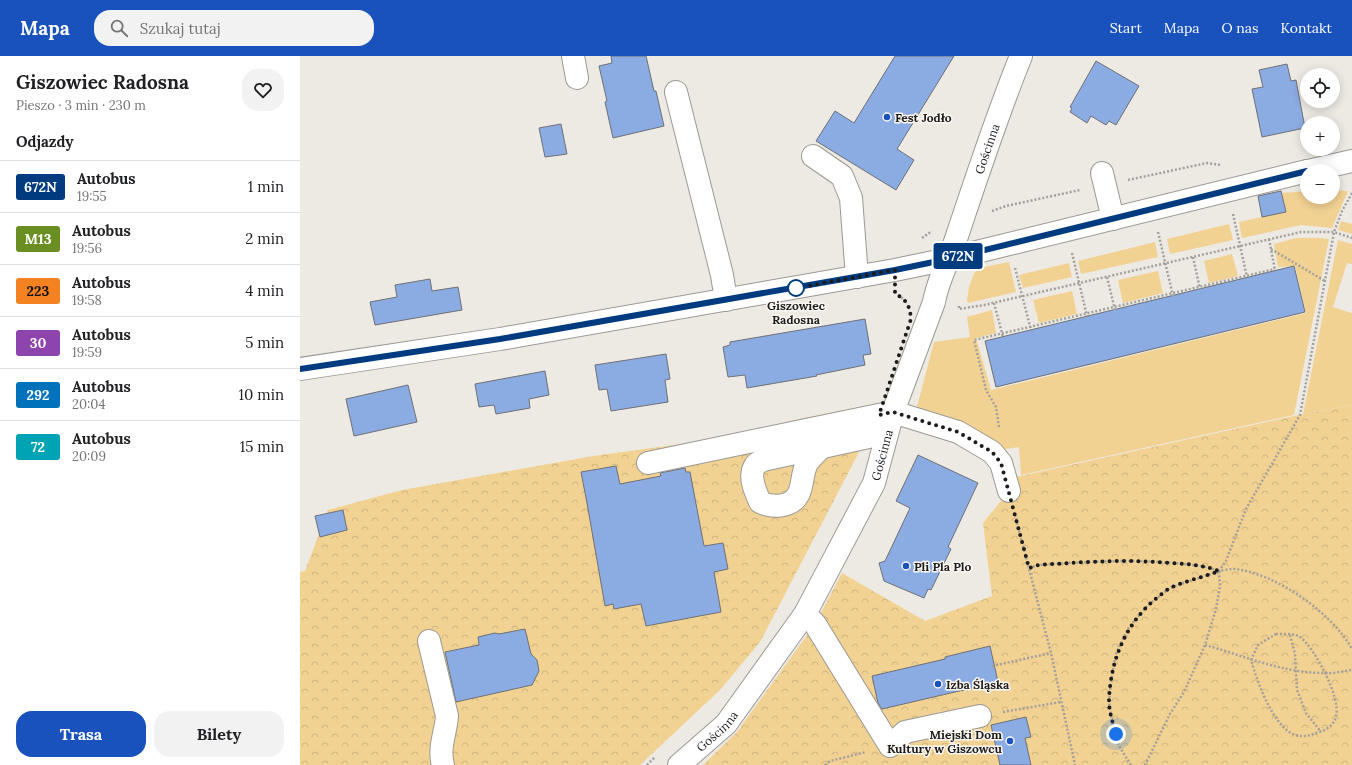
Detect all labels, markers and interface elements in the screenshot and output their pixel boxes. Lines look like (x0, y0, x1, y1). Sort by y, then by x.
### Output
search box (94, 10, 374, 46)
text: Mapa (20, 16, 70, 40)
icon: search (108, 17, 130, 39)
text: Szukaj tutaj (140, 19, 221, 38)
text: Start (1110, 19, 1142, 37)
text: Mapa (1164, 19, 1199, 37)
text: O nas (1221, 19, 1259, 37)
text: Kontakt (1281, 19, 1332, 37)
map controls (1300, 68, 1340, 204)
button: locate (1300, 68, 1340, 108)
button: heart (242, 69, 284, 111)
text: Giszowiec Radosna (16, 70, 189, 94)
text: Pieszo · 3 min · 230 m (16, 97, 146, 114)
place label: Fest Jodło (895, 110, 952, 125)
marker: Fest Jodło (882, 112, 892, 122)
button: + (1300, 116, 1340, 156)
street label: Gościnna (971, 121, 1002, 176)
text: Odjazdy (16, 132, 74, 151)
button: − (1300, 164, 1340, 204)
text: Autobus (77, 169, 136, 188)
text: 1 min (248, 177, 284, 196)
text: 672N (24, 178, 57, 196)
text: 19:55 (77, 188, 107, 205)
text: Autobus (72, 221, 131, 240)
text: 2 min (245, 229, 284, 248)
text: M13 (24, 230, 52, 248)
text: 19:56 (72, 240, 102, 257)
line badge: 672N (930, 243, 986, 269)
text: 672N (942, 247, 974, 265)
text: Autobus (72, 273, 131, 292)
marker: Giszowiec Radosna (787, 279, 805, 297)
text: 4 min (245, 281, 284, 300)
text: 223 (27, 282, 49, 300)
text: 19:58 (72, 292, 102, 309)
place label: Giszowiec Radosna (767, 298, 826, 327)
text: Autobus (72, 325, 131, 344)
text: 5 min (245, 333, 284, 352)
text: 30 (30, 334, 46, 352)
text: 19:59 (72, 344, 102, 361)
text: Autobus (72, 377, 131, 396)
text: 10 min (239, 385, 284, 404)
text: 292 (27, 386, 50, 404)
text: 20:04 (72, 396, 105, 413)
street label: Gościnna (868, 428, 896, 482)
text: Autobus (72, 429, 131, 448)
text: 15 min (240, 437, 284, 456)
text: 72 (31, 438, 45, 456)
text: 20:09 (72, 448, 106, 465)
place label: Pli Pla Plo (914, 559, 972, 574)
marker: Pli Pla Plo (901, 561, 911, 571)
place label: Izba Śląska (946, 677, 1010, 692)
marker: Izba Śląska (933, 679, 943, 689)
street label: Gościnna (693, 708, 741, 754)
button: Trasa (16, 711, 146, 757)
button: Bilety (154, 711, 284, 757)
your location (1106, 724, 1126, 744)
place label: Miejski Dom Kultury w Giszowcu (887, 727, 1003, 756)
marker: Miejski Dom Kultury w Giszowcu (1005, 736, 1015, 746)

